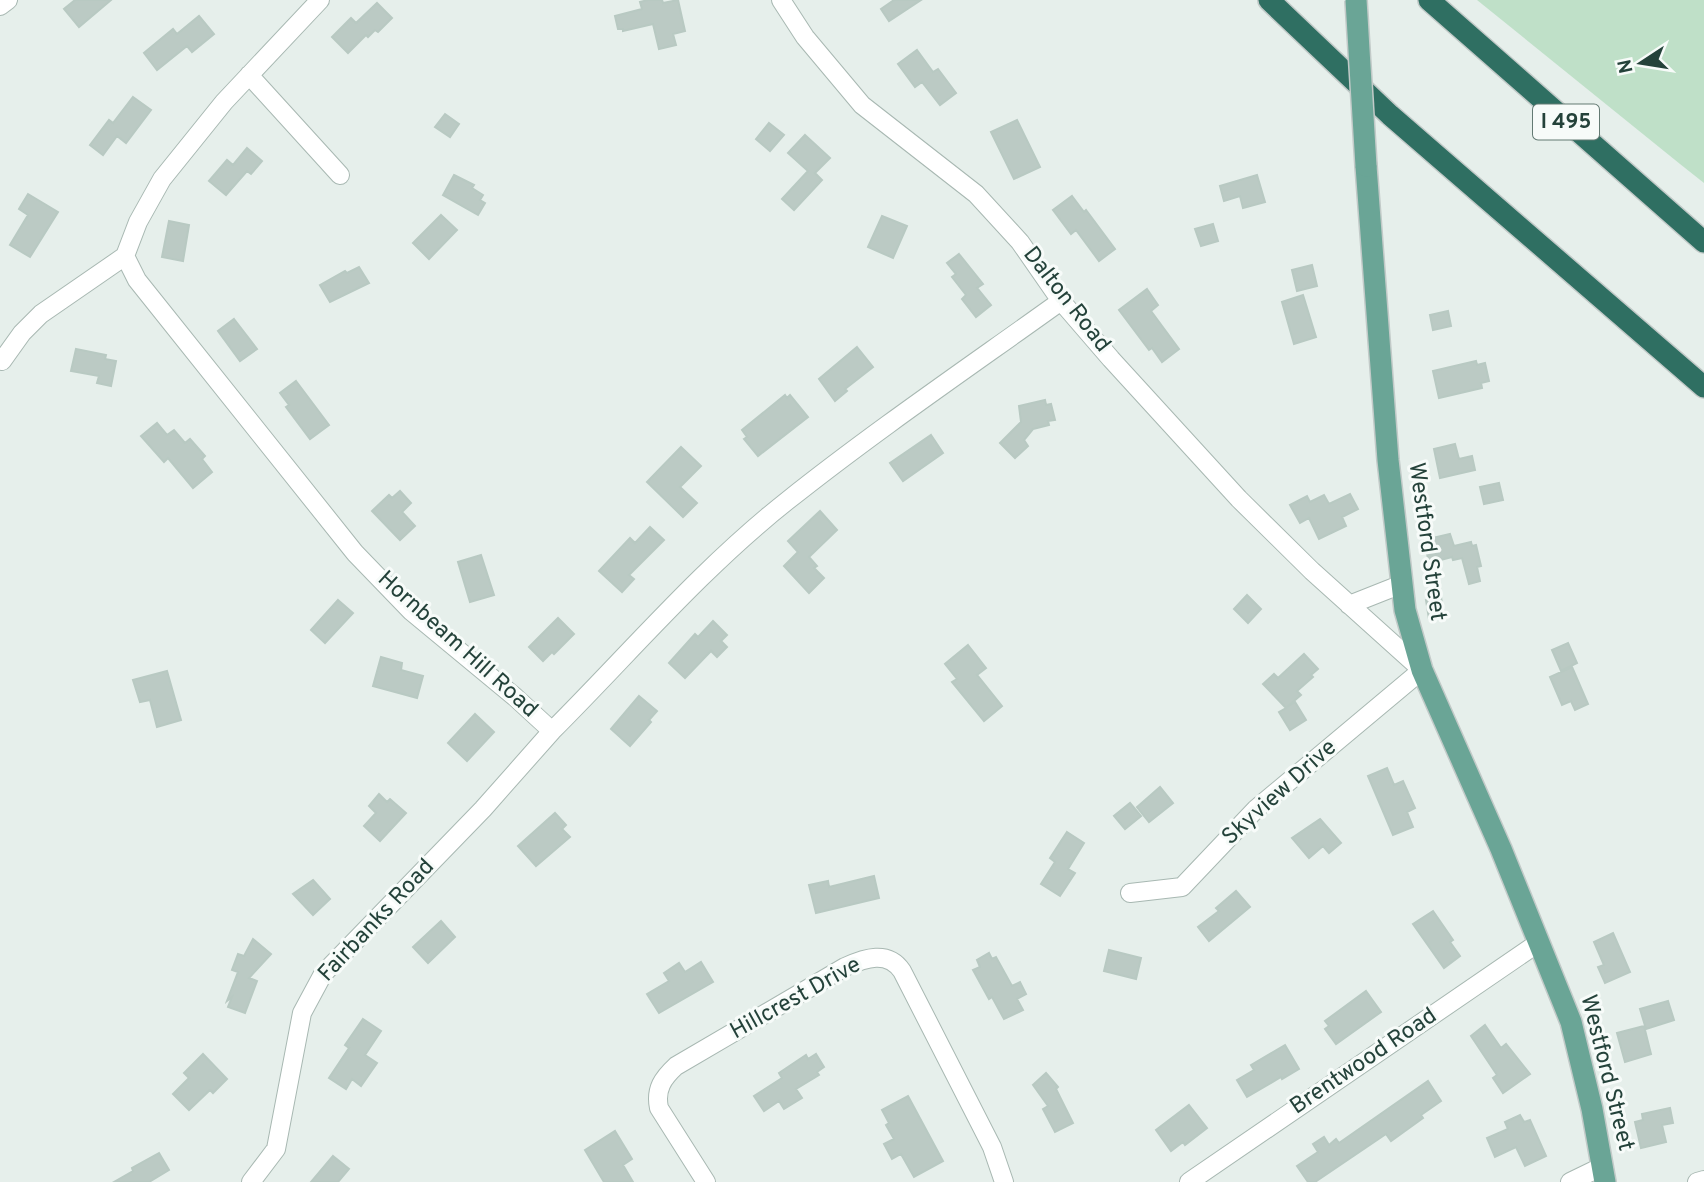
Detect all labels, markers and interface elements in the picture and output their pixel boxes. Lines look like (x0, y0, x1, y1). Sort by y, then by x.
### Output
north arrow (1606, 28, 1676, 98)
text: N (1613, 57, 1639, 75)
road number: I 495 (1533, 104, 1599, 140)
street label: Dalton Road (1016, 241, 1116, 359)
street label: Westford Street (1401, 461, 1451, 623)
street label: Hornbeam Hill Road (371, 565, 543, 725)
street label: Skyview Drive (1217, 734, 1343, 852)
street label: Fairbanks Road (313, 853, 441, 989)
street label: Hillcrest Drive (725, 951, 867, 1047)
street label: Westford Street (1573, 992, 1639, 1154)
street label: Brentwood Road (1285, 1002, 1443, 1122)

